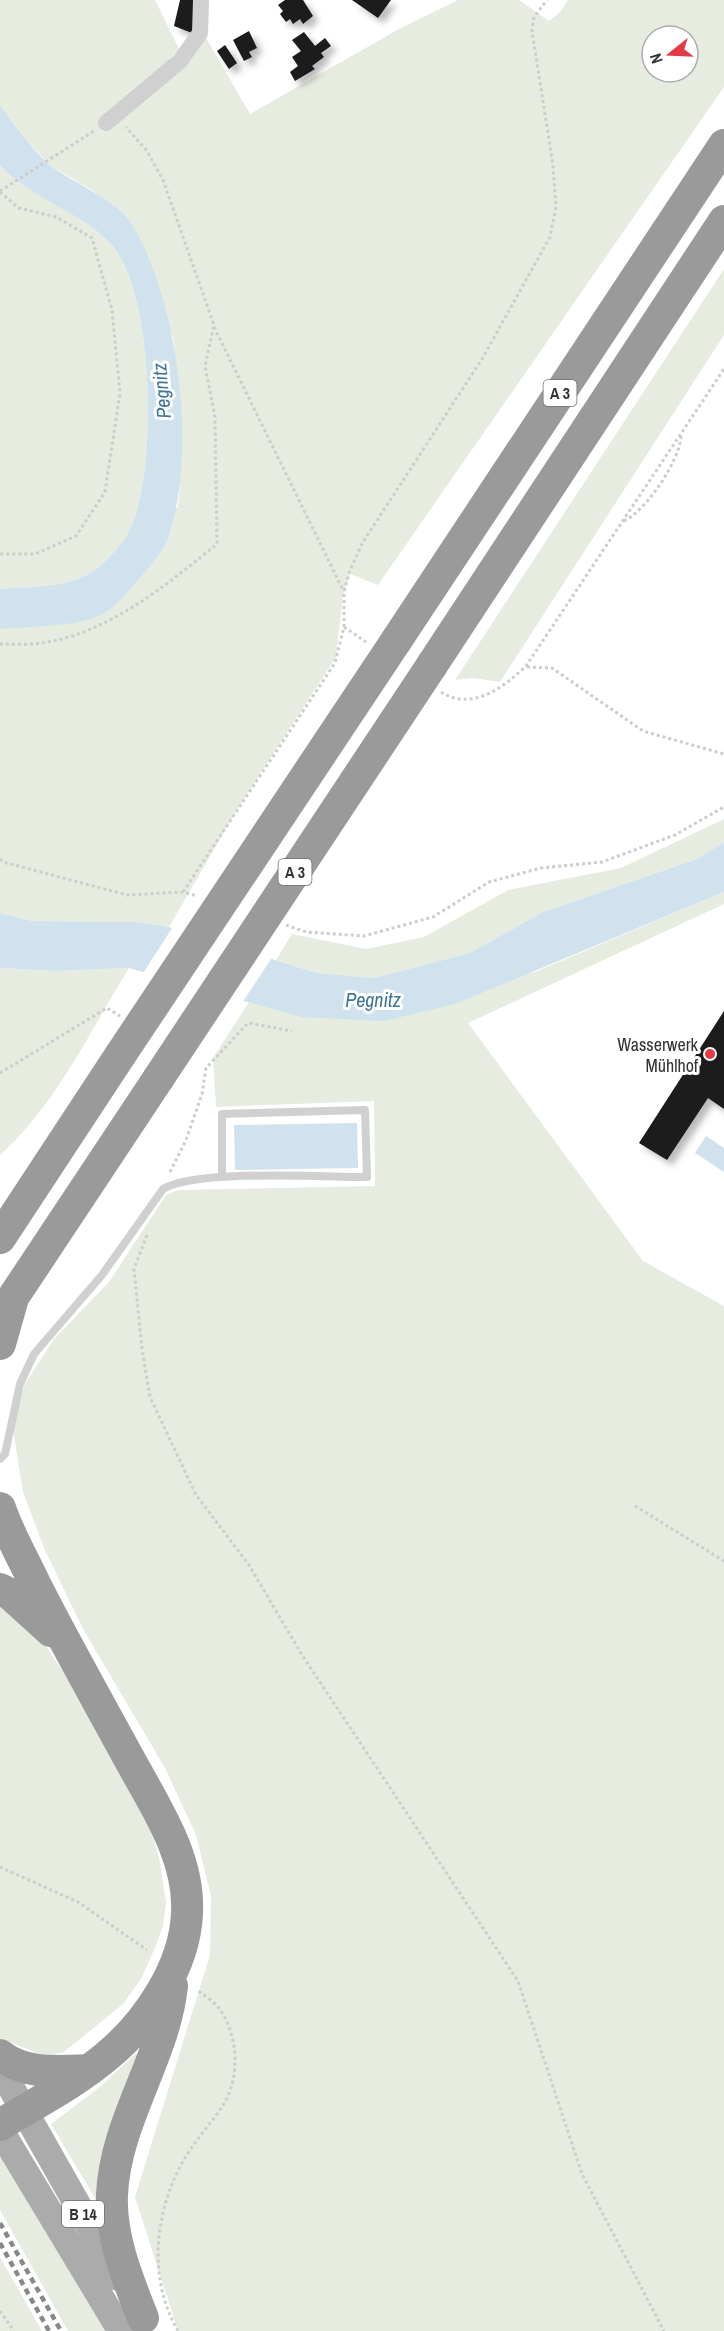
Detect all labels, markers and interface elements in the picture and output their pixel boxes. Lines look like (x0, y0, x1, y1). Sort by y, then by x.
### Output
north arrow (640, 24, 700, 84)
text: N (644, 51, 668, 67)
water label: Pegnitz (145, 361, 177, 420)
road number: A 3 (544, 380, 576, 406)
road number: A 3 (278, 859, 312, 885)
water label: Pegnitz (345, 986, 402, 1013)
place label: Wasserwerk Mühlhof (617, 1032, 699, 1078)
marker: Wasserwerk Mühlhof (703, 1047, 717, 1061)
road number: B 14 (62, 2201, 104, 2227)

